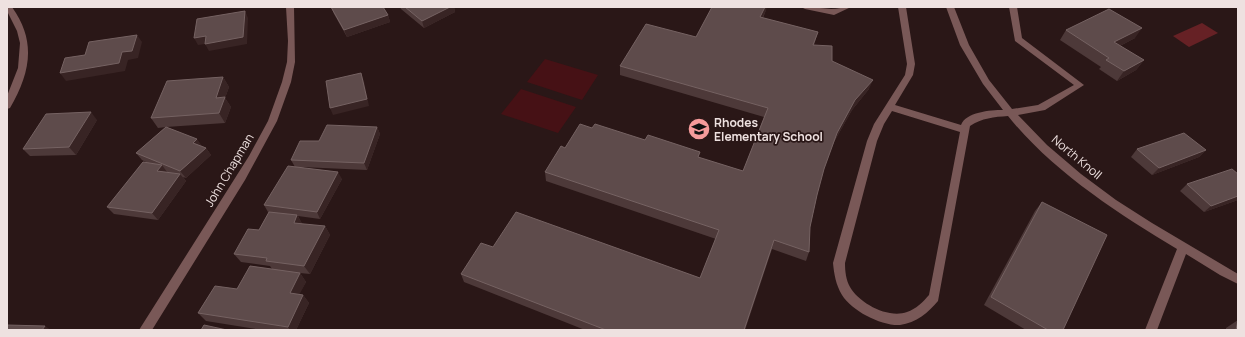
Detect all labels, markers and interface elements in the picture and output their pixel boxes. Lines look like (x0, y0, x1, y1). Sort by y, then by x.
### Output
place label: Rhodes Elementary School (714, 114, 823, 145)
school or university icon: Rhodes Elementary School (686, 116, 712, 142)
street label: John Chapman (200, 130, 258, 210)
street label: North Knoll (1048, 131, 1106, 183)

